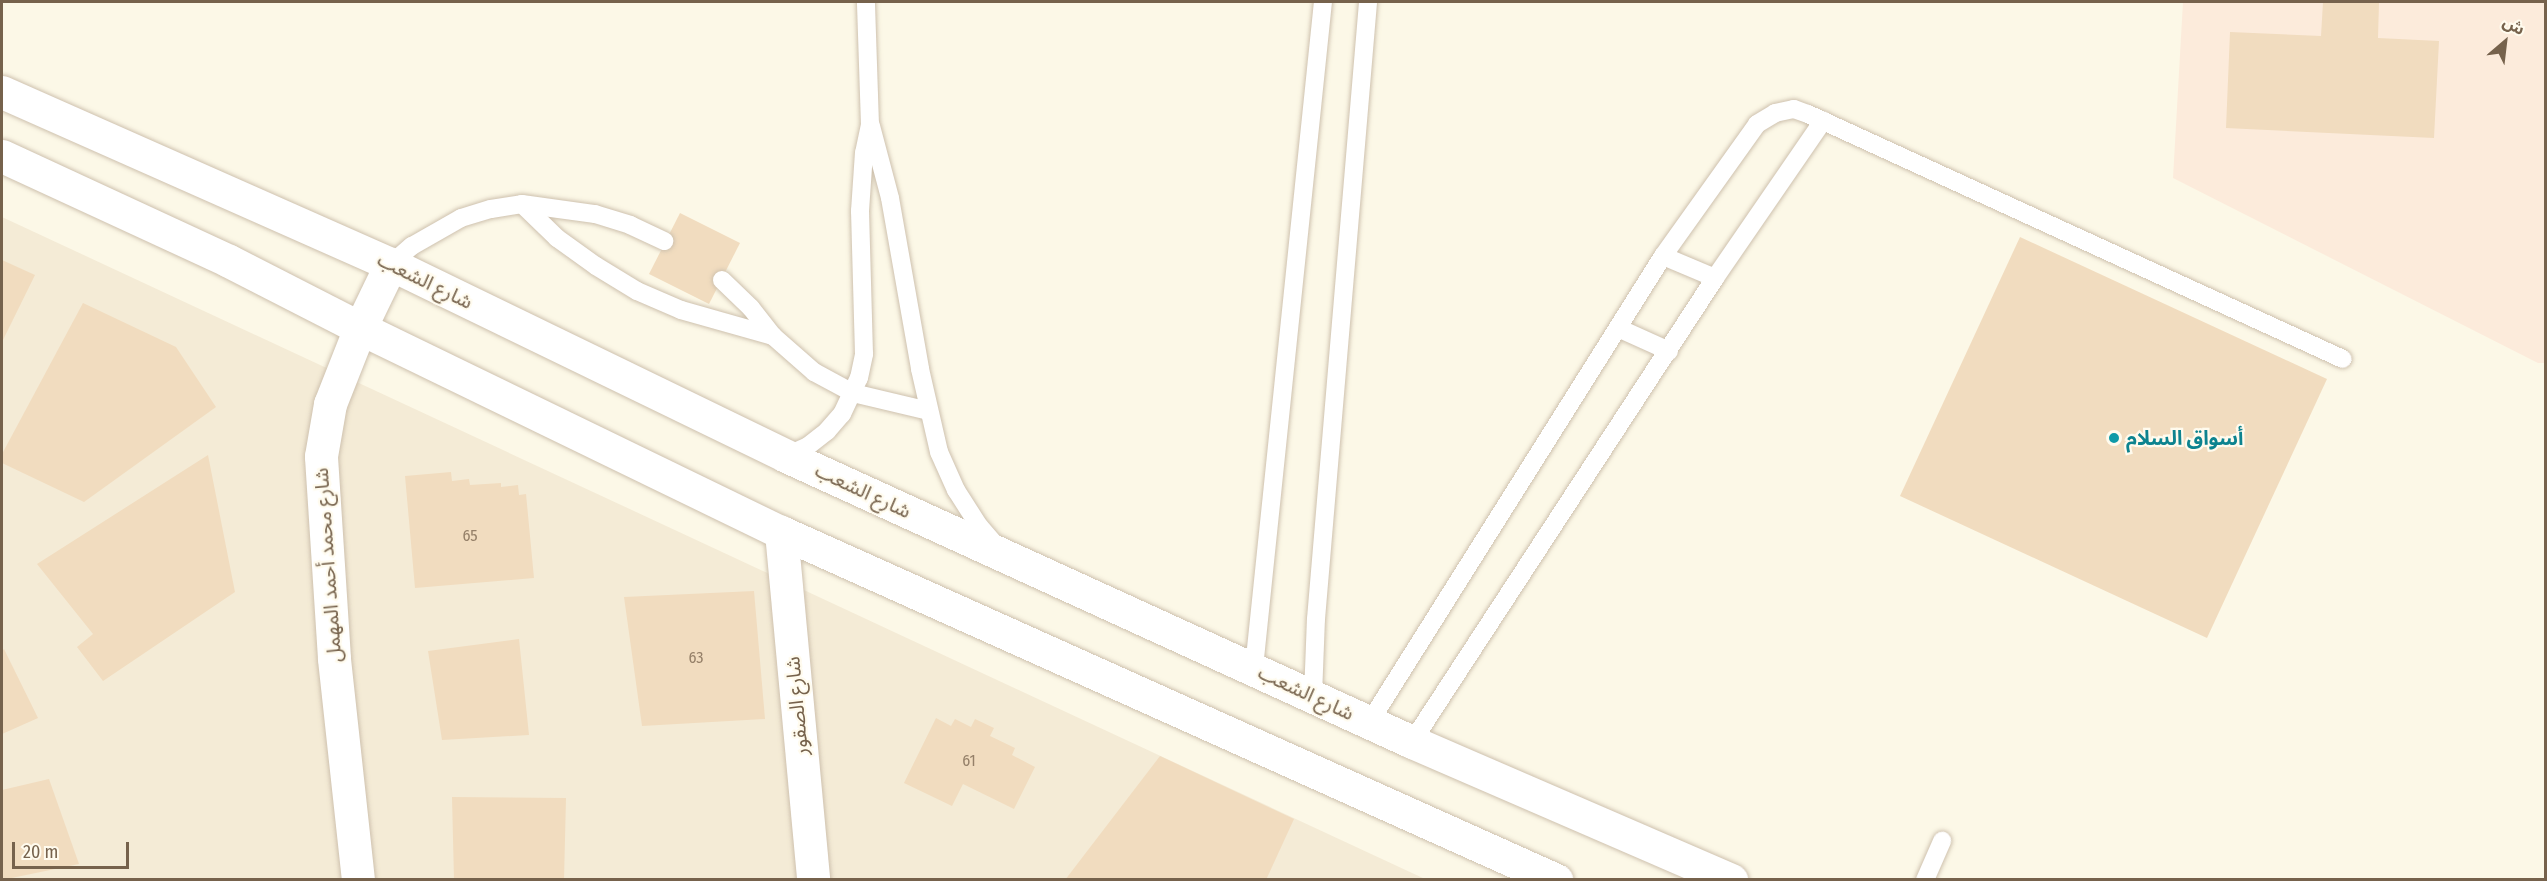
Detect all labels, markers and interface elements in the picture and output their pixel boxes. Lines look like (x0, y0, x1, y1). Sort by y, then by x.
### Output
north arrow (2475, 12, 2535, 72)
text: ش (2500, 12, 2528, 39)
street label: شارع الشعب (373, 248, 477, 314)
place label: أسواق السلام (2126, 426, 2244, 450)
marker: أسواق السلام (2107, 431, 2121, 445)
street label: شارع الشعب (811, 458, 915, 524)
street label: شارع محمد أحمد المهمل (309, 467, 347, 663)
house number: 65 (462, 526, 478, 546)
house number: 63 (688, 648, 704, 668)
street label: شارع الصقور (781, 655, 813, 757)
street label: شارع الشعب (1254, 660, 1358, 726)
house number: 61 (962, 751, 976, 771)
scale bar (15, 830, 132, 868)
text: 20 m (23, 841, 58, 863)

